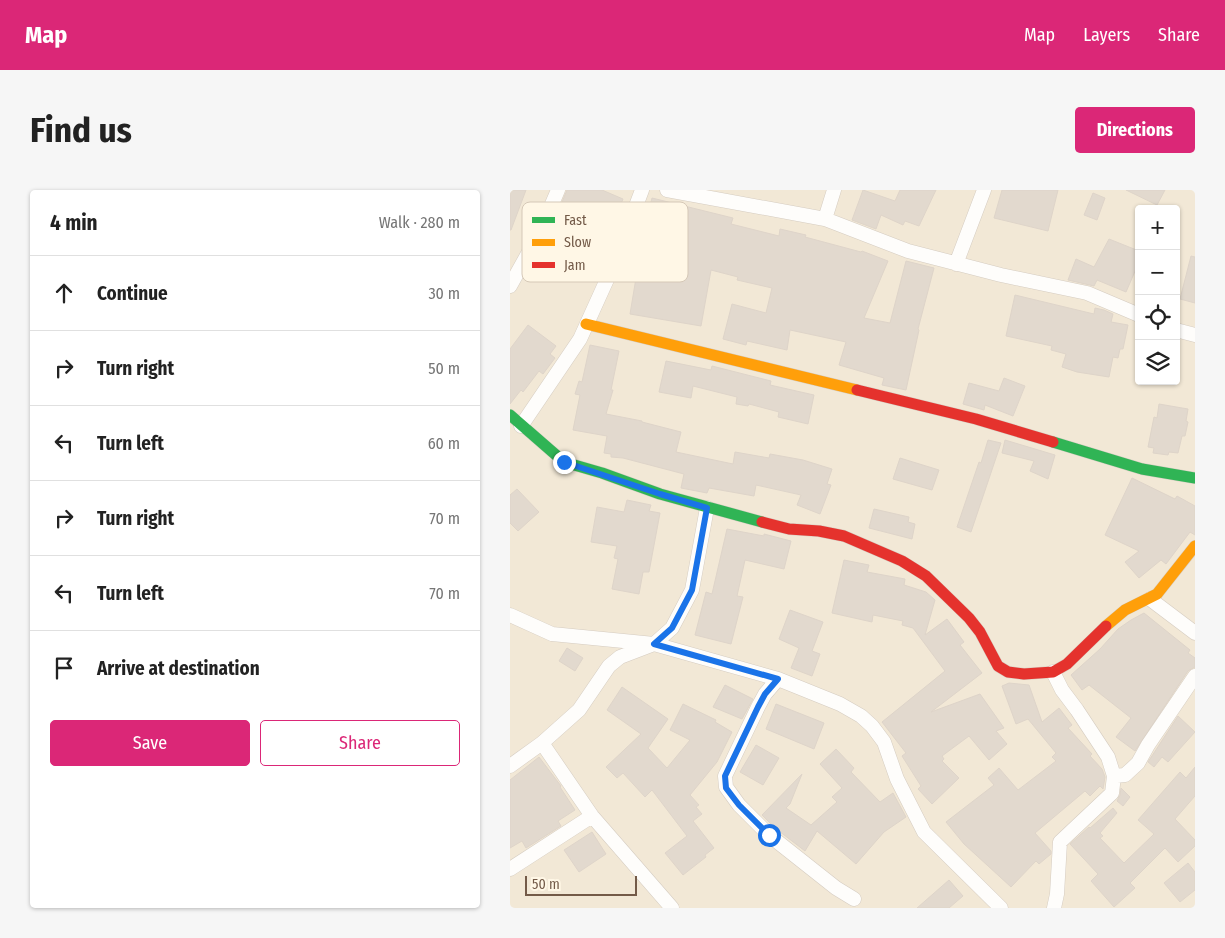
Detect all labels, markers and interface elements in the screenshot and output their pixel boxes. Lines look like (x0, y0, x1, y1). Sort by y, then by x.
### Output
text: Map (25, 21, 67, 49)
text: Map (1024, 24, 1055, 46)
text: Layers (1083, 24, 1130, 46)
text: Share (1158, 24, 1200, 46)
button: Directions (1075, 107, 1195, 153)
text: Find us (30, 109, 132, 151)
legend (522, 202, 688, 282)
map controls (1135, 205, 1180, 385)
button: + (1135, 205, 1180, 250)
text: 4 min (50, 210, 98, 236)
text: Fast (564, 212, 587, 229)
text: Walk · 280 m (379, 213, 460, 232)
text: Slow (564, 234, 591, 251)
button: − (1135, 250, 1180, 295)
text: Jam (564, 257, 585, 274)
icon: ahead (50, 279, 78, 307)
text: Continue (97, 282, 168, 305)
text: 30 m (428, 284, 460, 303)
button: locate (1135, 295, 1180, 340)
button: layers (1135, 340, 1180, 385)
icon: right (50, 354, 78, 382)
text: Turn right (97, 357, 174, 380)
text: 50 m (428, 359, 460, 378)
icon: left (50, 429, 78, 457)
text: Turn left (97, 432, 164, 455)
text: 60 m (428, 434, 460, 453)
route end (553, 451, 576, 474)
icon: right (50, 504, 78, 532)
text: Turn right (97, 507, 174, 530)
text: 70 m (429, 509, 460, 528)
icon: left (50, 579, 78, 607)
text: Turn left (97, 582, 164, 605)
text: 70 m (429, 584, 460, 603)
icon: arrive (50, 654, 78, 682)
text: Arrive at destination (97, 657, 260, 680)
button: Save (50, 720, 250, 766)
button: Share (260, 720, 460, 766)
route start (758, 824, 781, 847)
scale bar (525, 873, 638, 896)
text: 50 m (532, 876, 560, 893)

